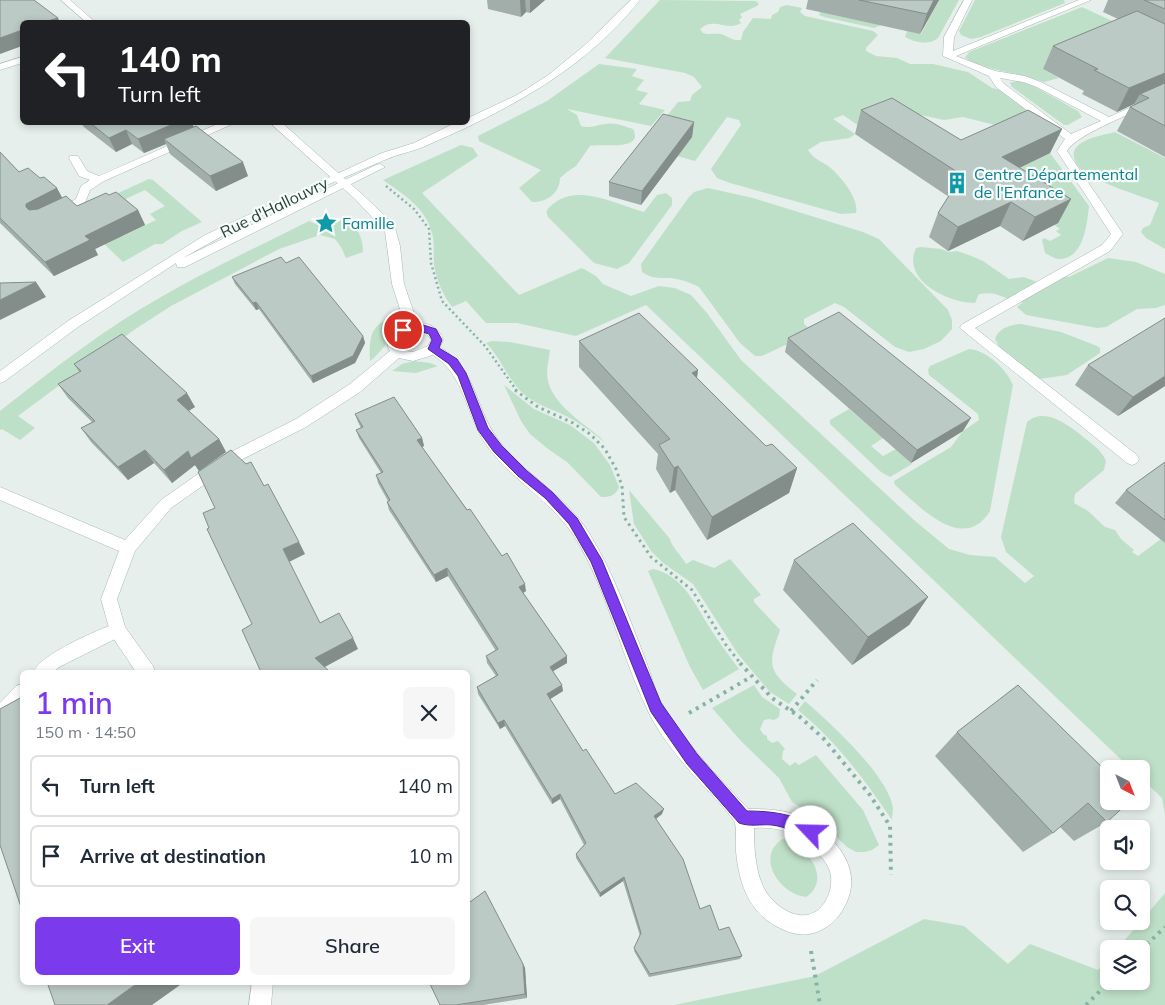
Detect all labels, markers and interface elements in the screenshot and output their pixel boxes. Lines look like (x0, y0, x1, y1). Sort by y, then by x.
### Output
text: 140 m (118, 37, 222, 81)
icon: left (35, 40, 100, 105)
text: Turn left (118, 80, 201, 108)
place label: Centre Départemental de l'Enfance (974, 164, 1138, 202)
building icon: Centre Départemental de l'Enfance (944, 170, 970, 196)
street label: Rue d'Hallouvry (217, 172, 332, 242)
place icon: Famille (313, 210, 339, 236)
place label: Famille (342, 213, 394, 233)
pin (382, 309, 424, 351)
icon: arrive (389, 316, 417, 344)
text: 1 min (35, 684, 113, 722)
button: close (403, 687, 455, 739)
text: 150 m · 14:50 (35, 722, 136, 742)
north arrow (1100, 760, 1150, 810)
map controls (1100, 760, 1150, 990)
icon: left (37, 772, 65, 800)
text: Turn left (80, 774, 155, 798)
text: 140 m (397, 774, 453, 798)
position arrow (784, 805, 836, 857)
button: sound (1100, 820, 1150, 870)
icon: arrive (37, 842, 65, 870)
text: Arrive at destination (80, 844, 266, 868)
text: 10 m (409, 844, 453, 868)
button: search (1100, 880, 1150, 930)
button: Exit (35, 917, 240, 975)
button: Share (250, 917, 455, 975)
button: layers (1100, 940, 1150, 990)

